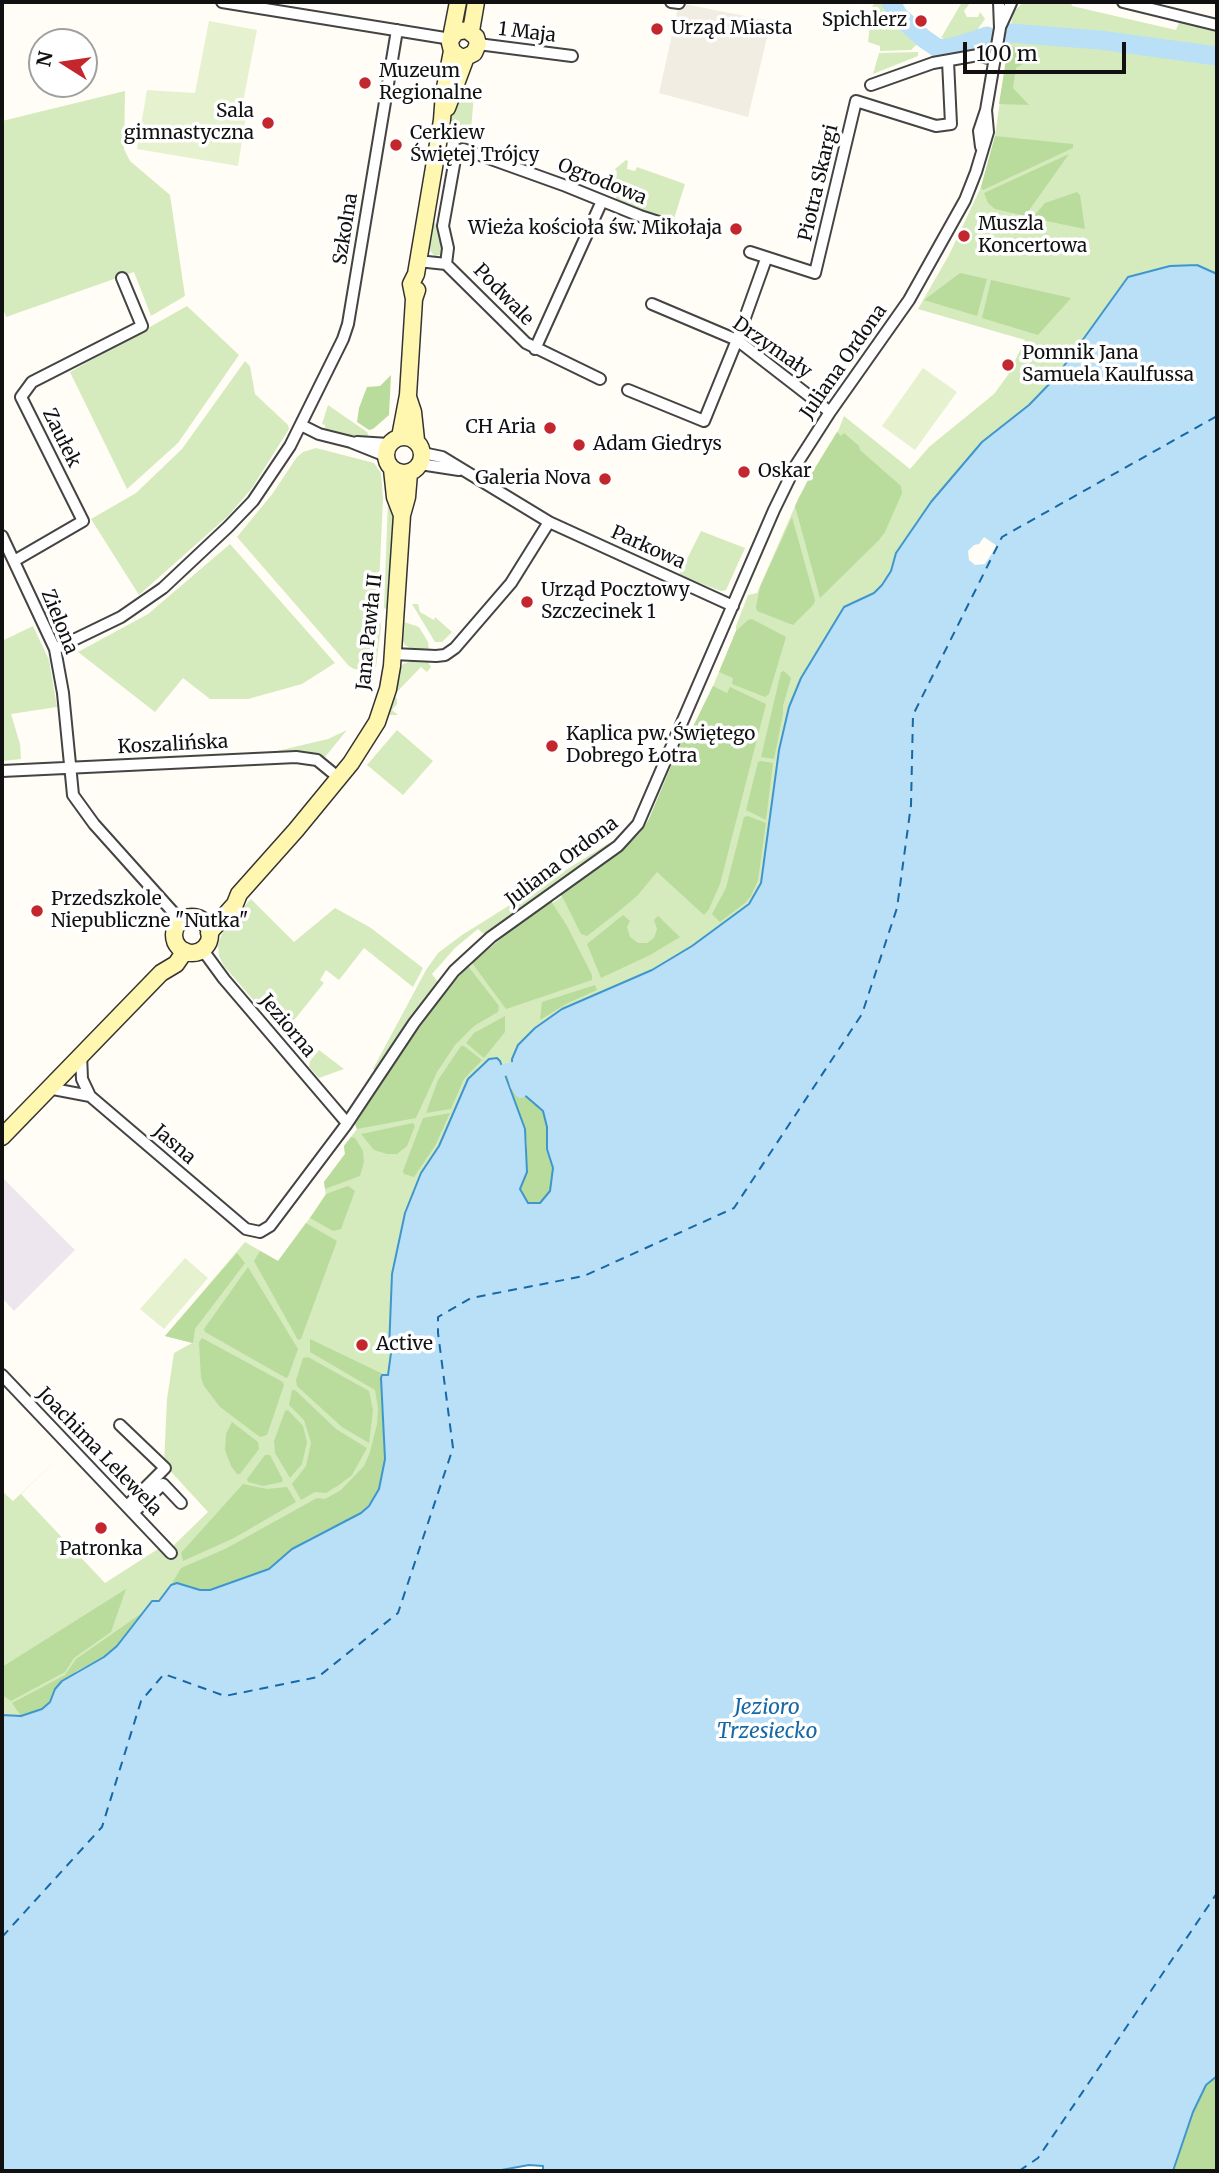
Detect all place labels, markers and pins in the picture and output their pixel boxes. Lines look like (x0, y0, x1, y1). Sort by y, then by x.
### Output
place label: Spichlerz (822, 10, 907, 32)
marker: Spichlerz (913, 13, 929, 29)
place label: Urząd Miasta (671, 18, 792, 40)
marker: Urząd Miasta (649, 21, 665, 37)
place label: Muzeum Regionalne (379, 61, 482, 105)
marker: Muzeum Regionalne (357, 75, 373, 91)
place label: Sala gimnastyczna (124, 101, 254, 145)
marker: Sala gimnastyczna (260, 115, 276, 131)
place label: Cerkiew Świętej Trójcy (410, 123, 539, 167)
marker: Cerkiew Świętej Trójcy (388, 137, 404, 153)
place label: Muszla Koncertowa (978, 214, 1087, 258)
place label: Wieża kościoła św. Mikołaja (468, 218, 722, 240)
marker: Wieża kościoła św. Mikołaja (728, 221, 744, 237)
marker: Muszla Koncertowa (956, 228, 972, 244)
place label: Pomnik Jana Samuela Kaulfussa (1022, 343, 1194, 387)
marker: Pomnik Jana Samuela Kaulfussa (1000, 357, 1016, 373)
place label: CH Aria (465, 417, 536, 439)
marker: CH Aria (542, 420, 558, 436)
place label: Adam Giedrys (593, 434, 722, 456)
marker: Adam Giedrys (571, 437, 587, 453)
place label: Oskar (758, 461, 812, 483)
marker: Oskar (736, 464, 752, 480)
place label: Galeria Nova (475, 468, 591, 490)
marker: Galeria Nova (597, 471, 613, 487)
place label: Urząd Pocztowy Szczecinek 1 (541, 580, 690, 624)
marker: Urząd Pocztowy Szczecinek 1 (519, 594, 535, 610)
place label: Kaplica pw. Świętego Dobrego Łotra (566, 724, 755, 768)
marker: Kaplica pw. Świętego Dobrego Łotra (544, 738, 560, 754)
place label: Przedszkole Niepubliczne "Nutka" (51, 889, 248, 933)
marker: Przedszkole Niepubliczne "Nutka" (29, 903, 45, 919)
place label: Active (376, 1334, 433, 1356)
marker: Active (354, 1337, 370, 1353)
marker: Patronka (93, 1520, 109, 1536)
place label: Patronka (59, 1539, 143, 1561)

